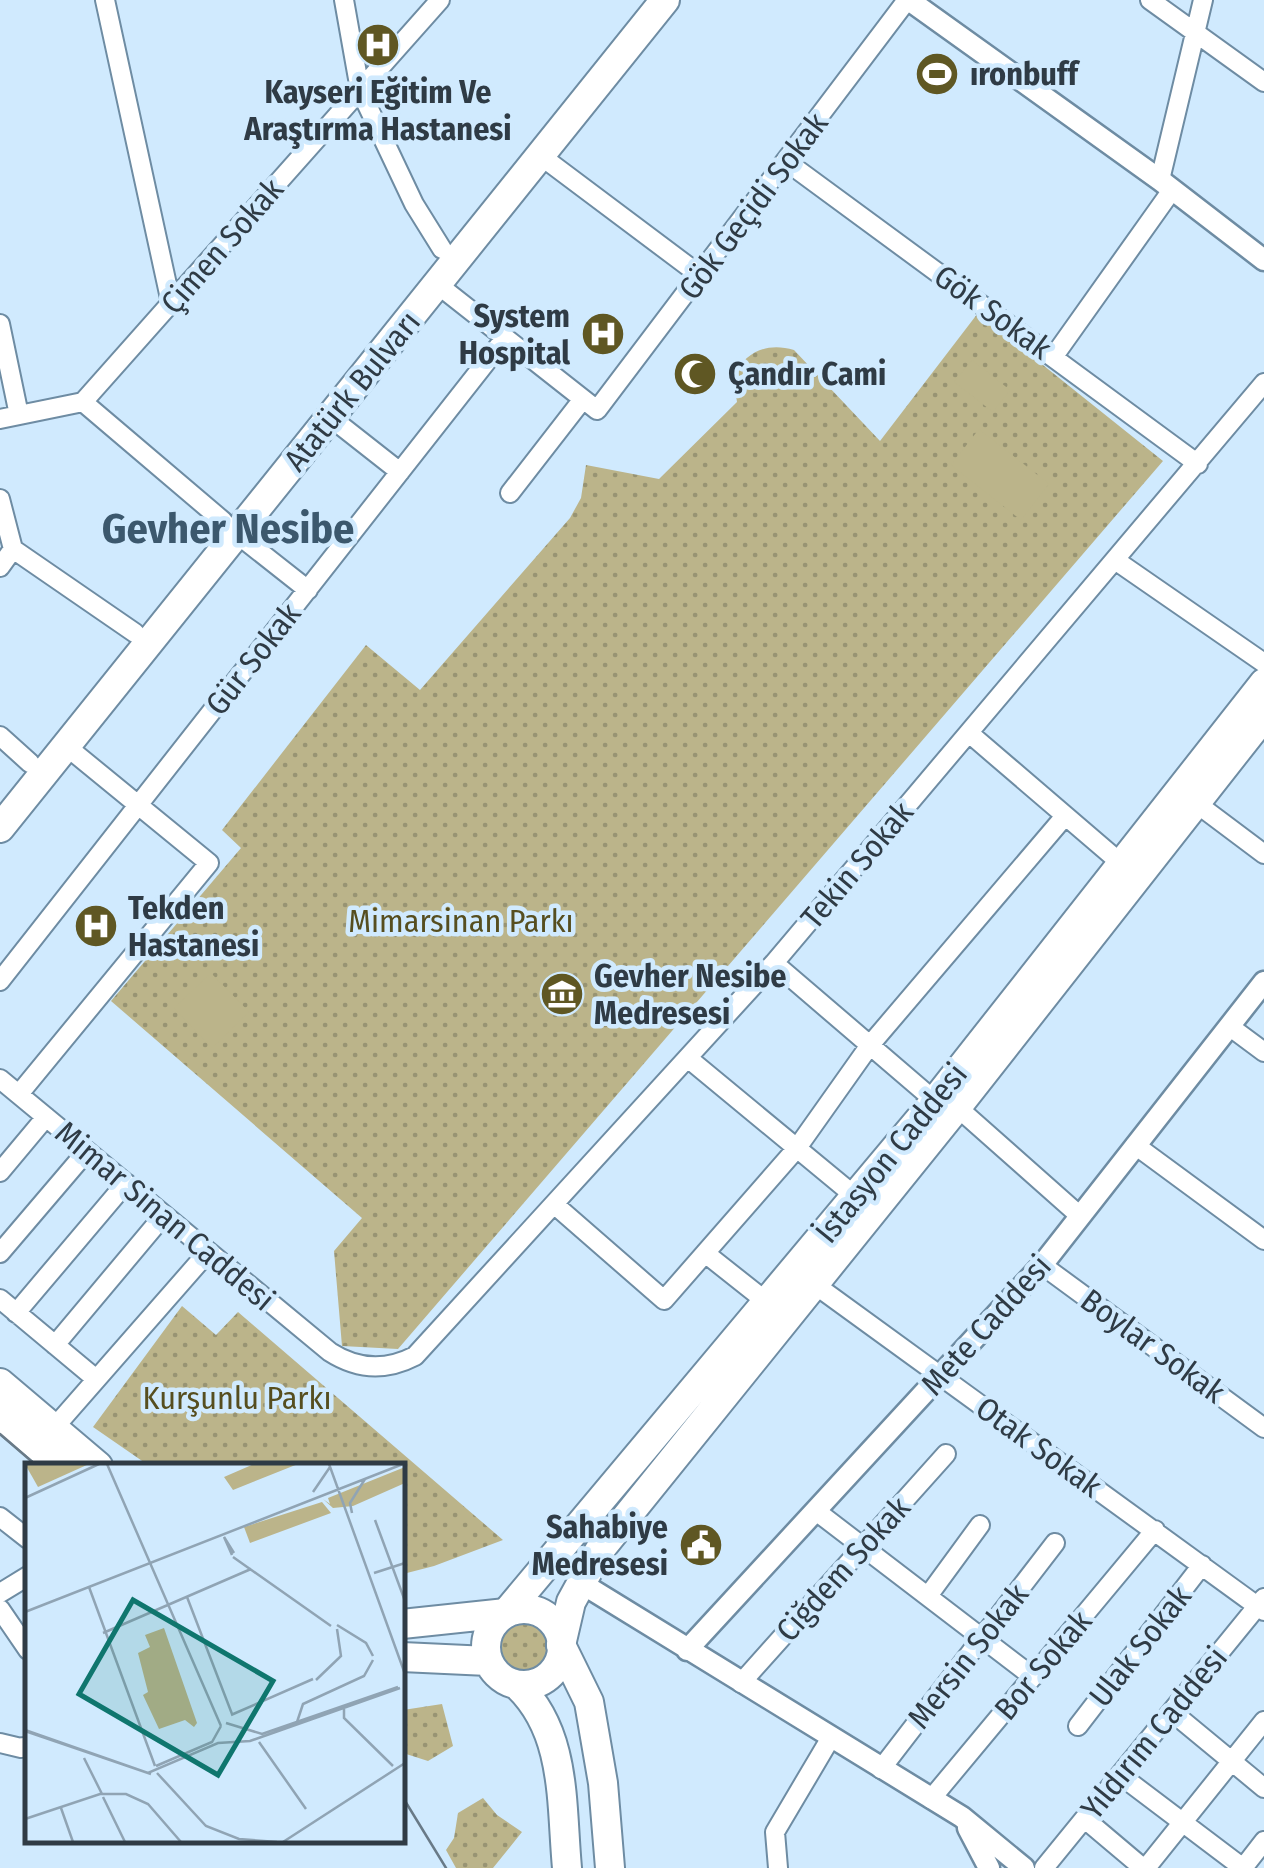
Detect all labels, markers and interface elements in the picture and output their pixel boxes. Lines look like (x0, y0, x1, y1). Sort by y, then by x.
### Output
hospital icon: Kayseri Eğitim Ve Araştırma Hastanesi (355, 22, 401, 68)
sports icon: ıronbuff (914, 51, 960, 97)
place label: ıronbuff (970, 55, 1080, 93)
place label: Kayseri Eğitim Ve Araştırma Hastanesi (243, 73, 512, 149)
street label: Gök Geçidi Sokak (670, 105, 836, 307)
street label: Çimen Sokak (153, 171, 291, 321)
street label: Gök Sokak (927, 257, 1059, 367)
place label: System Hospital (459, 297, 570, 372)
street label: Atatürk Bulvarı (276, 303, 428, 479)
hospital icon: System Hospital (580, 311, 626, 357)
mosque icon: Çandır Cami (672, 351, 718, 397)
place label: Çandır Cami (728, 355, 886, 394)
district label: Gevher Nesibe (102, 504, 354, 554)
street label: Gür Sokak (198, 595, 308, 723)
street label: Tekin Sokak (793, 794, 921, 936)
place label: Tekden Hastanesi (128, 889, 259, 964)
park label: Mimarsinan Parkı (348, 902, 574, 940)
hospital icon: Tekden Hastanesi (73, 903, 119, 949)
place label: Gevher Nesibe Medresesi (594, 957, 787, 1032)
museum icon: Gevher Nesibe Medresesi (539, 971, 585, 1017)
street label: İstasyon Caddesi (807, 1056, 975, 1250)
street label: Mimar Sinan Caddesi (48, 1113, 282, 1319)
street label: Mete Caddesi (913, 1247, 1059, 1403)
street label: Boylar Sokak (1074, 1281, 1233, 1411)
park label: Kurşunlu Parkı (143, 1379, 331, 1417)
street label: Otak Sokak (969, 1389, 1109, 1505)
inset map (25, 1463, 405, 1843)
street label: Ciğdem Sokak (768, 1489, 918, 1649)
place label: Sahabiye Medresesi (532, 1508, 668, 1583)
public building icon: Sahabiye Medresesi (678, 1522, 724, 1568)
street label: Mersin Sokak (900, 1576, 1036, 1736)
street label: Ulak Sokak (1081, 1578, 1199, 1714)
street label: Bor Sokak (986, 1603, 1100, 1727)
street label: Yıldırım Caddesi (1073, 1639, 1235, 1827)

